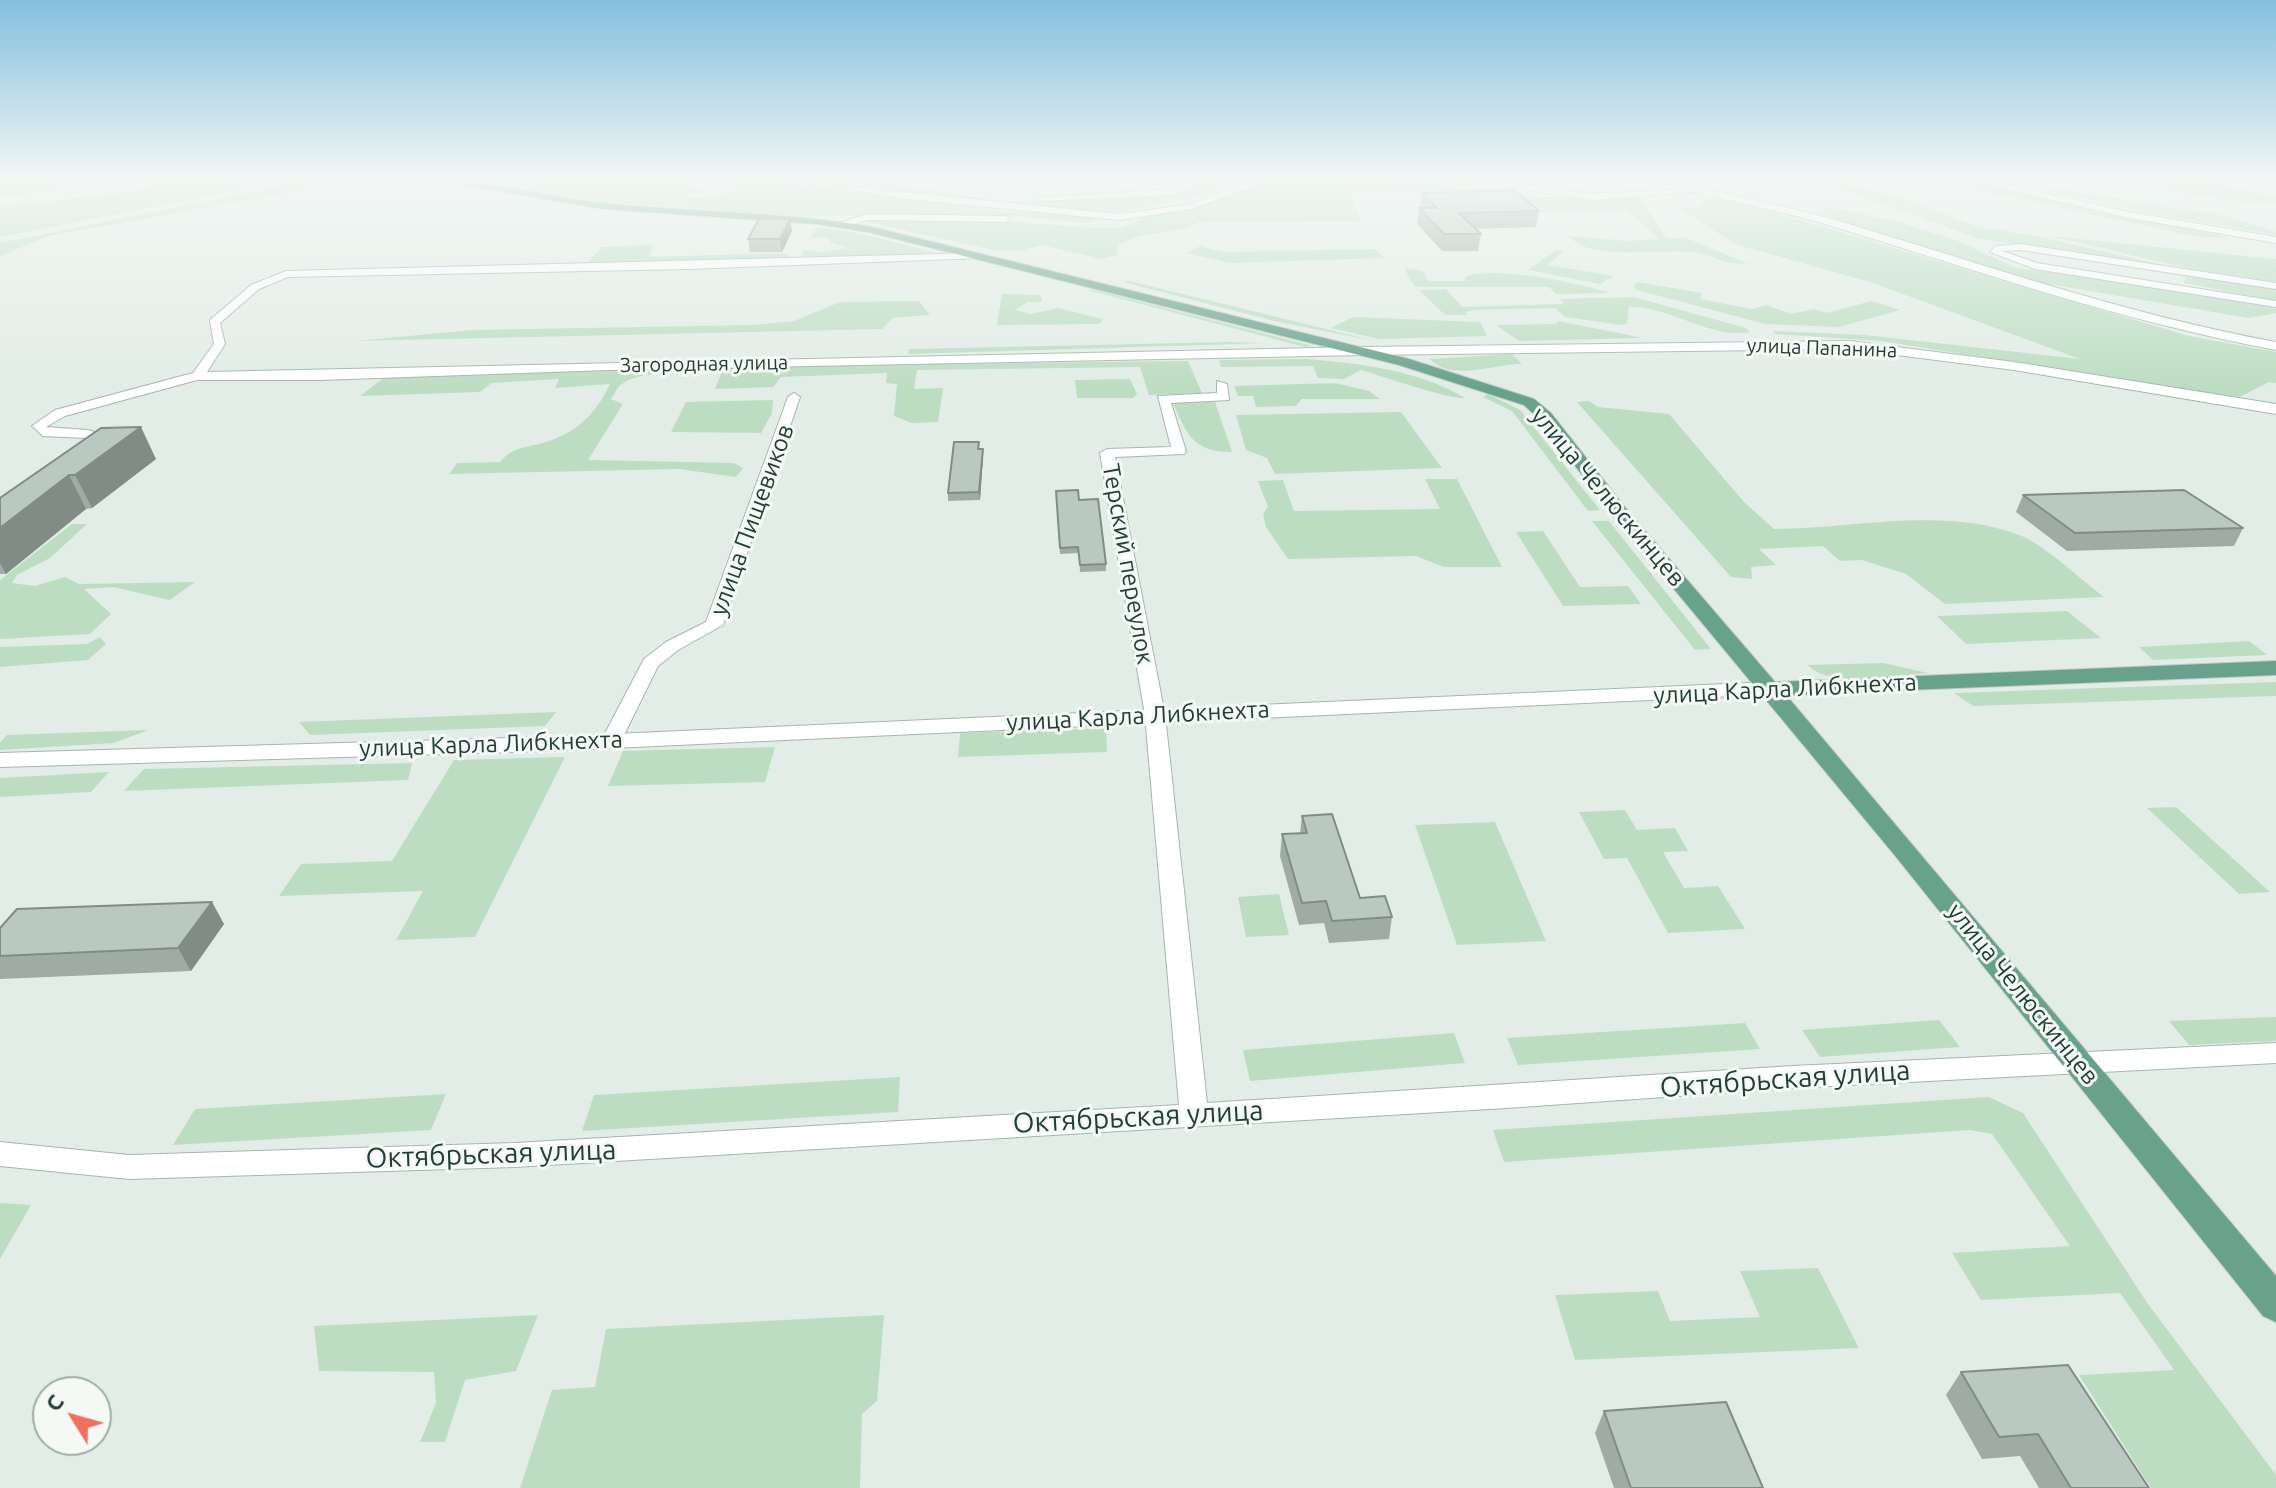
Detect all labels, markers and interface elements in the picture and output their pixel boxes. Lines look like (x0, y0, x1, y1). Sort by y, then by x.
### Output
street label: улица Папанина (1746, 333, 1898, 363)
street label: Загородная улица (620, 351, 788, 377)
street label: улица Челюскинцев (1525, 402, 1691, 592)
street label: улица Пищевиков (704, 420, 800, 620)
street label: Терский переулок (1096, 462, 1160, 666)
street label: улица Карла Либкнехта (1653, 668, 1917, 710)
street label: улица Карла Либкнехта (1006, 695, 1270, 737)
street label: улица Карла Либкнехта (359, 725, 623, 763)
street label: улица Челюскинцев (1941, 898, 2105, 1090)
street label: Октябрьская улица (1659, 1053, 1911, 1105)
street label: Октябрьская улица (1012, 1094, 1264, 1140)
street label: Октябрьская улица (365, 1133, 617, 1175)
north arrow (32, 1376, 112, 1456)
text: С (40, 1389, 68, 1416)

